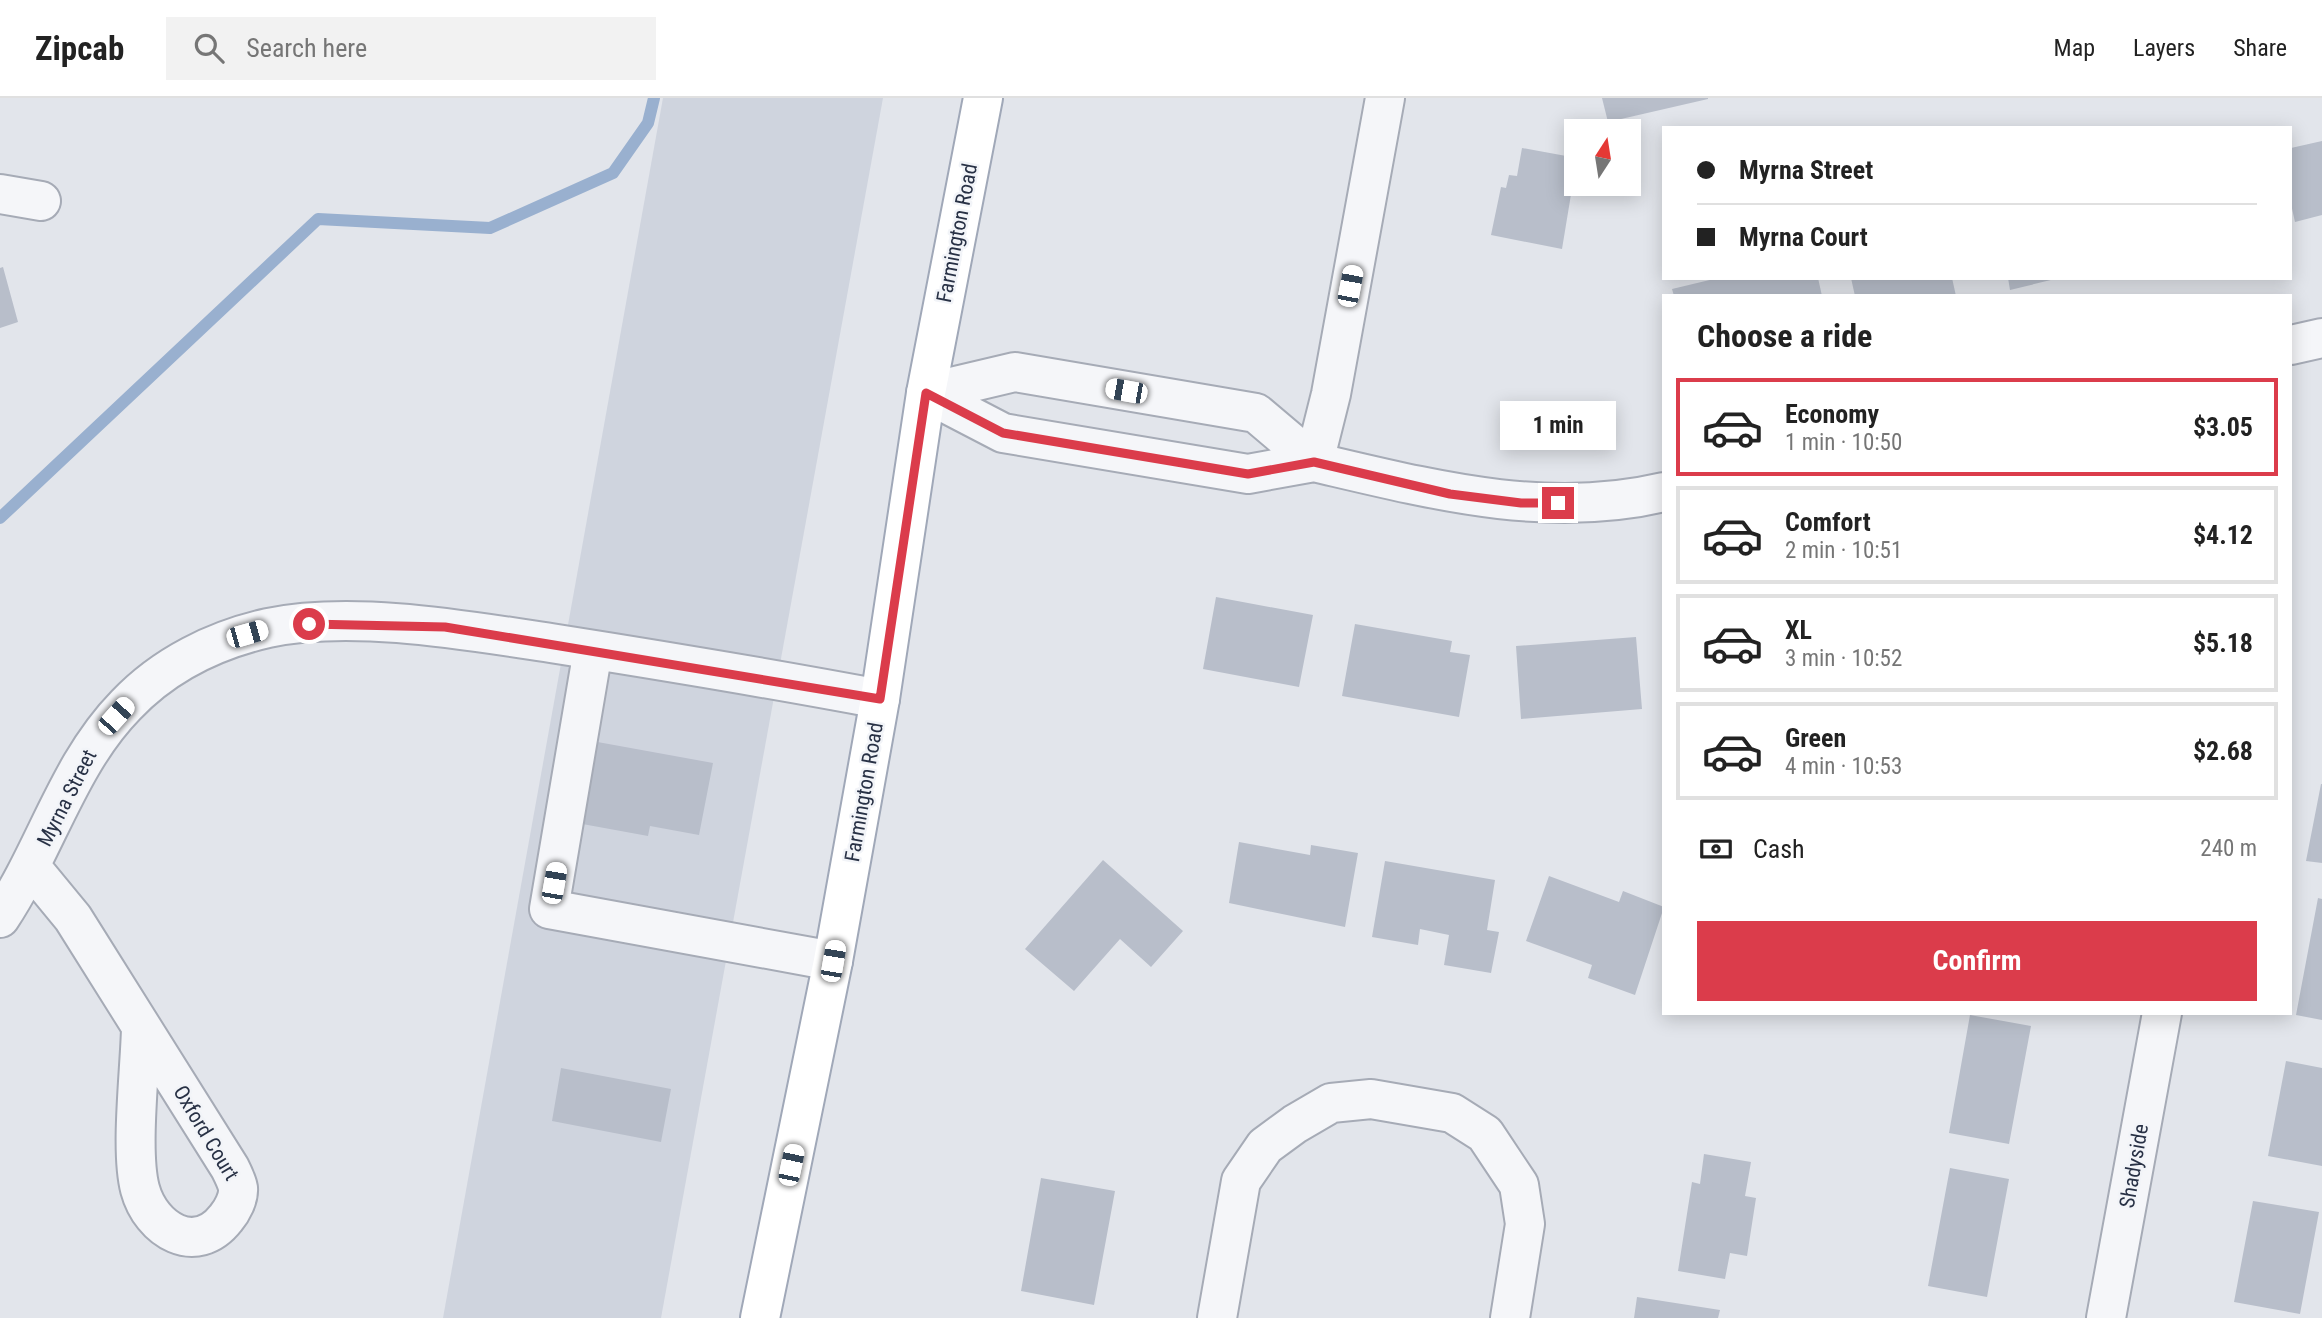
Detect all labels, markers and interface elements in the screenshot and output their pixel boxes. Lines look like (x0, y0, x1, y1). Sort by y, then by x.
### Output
search box (166, 17, 656, 80)
text: Zipcab (35, 29, 124, 68)
icon: search (190, 29, 228, 67)
text: Search here (246, 33, 367, 63)
text: Map (2054, 34, 2095, 62)
text: Layers (2133, 34, 2195, 62)
text: Share (2233, 34, 2287, 62)
north arrow (1564, 119, 1642, 196)
map controls (1564, 119, 1641, 196)
text: Myrna Street (1739, 155, 1873, 185)
street label: Farmington Road (932, 161, 982, 305)
text: Myrna Court (1739, 222, 1868, 252)
car (1336, 263, 1365, 309)
text: Choose a ride (1697, 317, 1872, 355)
car (1104, 377, 1149, 405)
icon: car (1701, 396, 1764, 459)
text: Economy (1785, 399, 1879, 429)
callout: 1 min (1500, 402, 1616, 450)
text: 1 min (1532, 412, 1584, 439)
text: $3.05 (2193, 412, 2253, 442)
text: 1 min · 10:50 (1785, 429, 1902, 456)
route end (1542, 487, 1574, 519)
icon: car (1701, 504, 1764, 567)
text: Comfort (1785, 507, 1871, 537)
text: $4.12 (2193, 520, 2253, 550)
text: 2 min · 10:51 (1785, 537, 1902, 564)
route start (293, 608, 325, 640)
icon: car (1701, 612, 1764, 675)
text: XL (1785, 615, 1812, 645)
car (224, 618, 271, 650)
text: $5.18 (2193, 628, 2253, 658)
text: 3 min · 10:52 (1785, 645, 1902, 672)
car (95, 693, 138, 739)
street label: Farmington Road (840, 720, 888, 864)
icon: car (1701, 720, 1764, 783)
text: Green (1785, 723, 1846, 753)
text: $2.68 (2193, 736, 2253, 766)
street label: Myrna Street (32, 746, 102, 850)
text: 4 min · 10:53 (1785, 753, 1902, 780)
icon: cash (1697, 830, 1735, 868)
text: Cash (1753, 834, 1805, 864)
text: 240 m (2200, 835, 2257, 862)
car (541, 860, 568, 906)
button: Confirm (1697, 921, 2257, 1001)
car (820, 938, 847, 984)
street label: Oxford Court (168, 1081, 244, 1185)
street label: Shadyside (2115, 1122, 2153, 1210)
car (777, 1142, 806, 1188)

